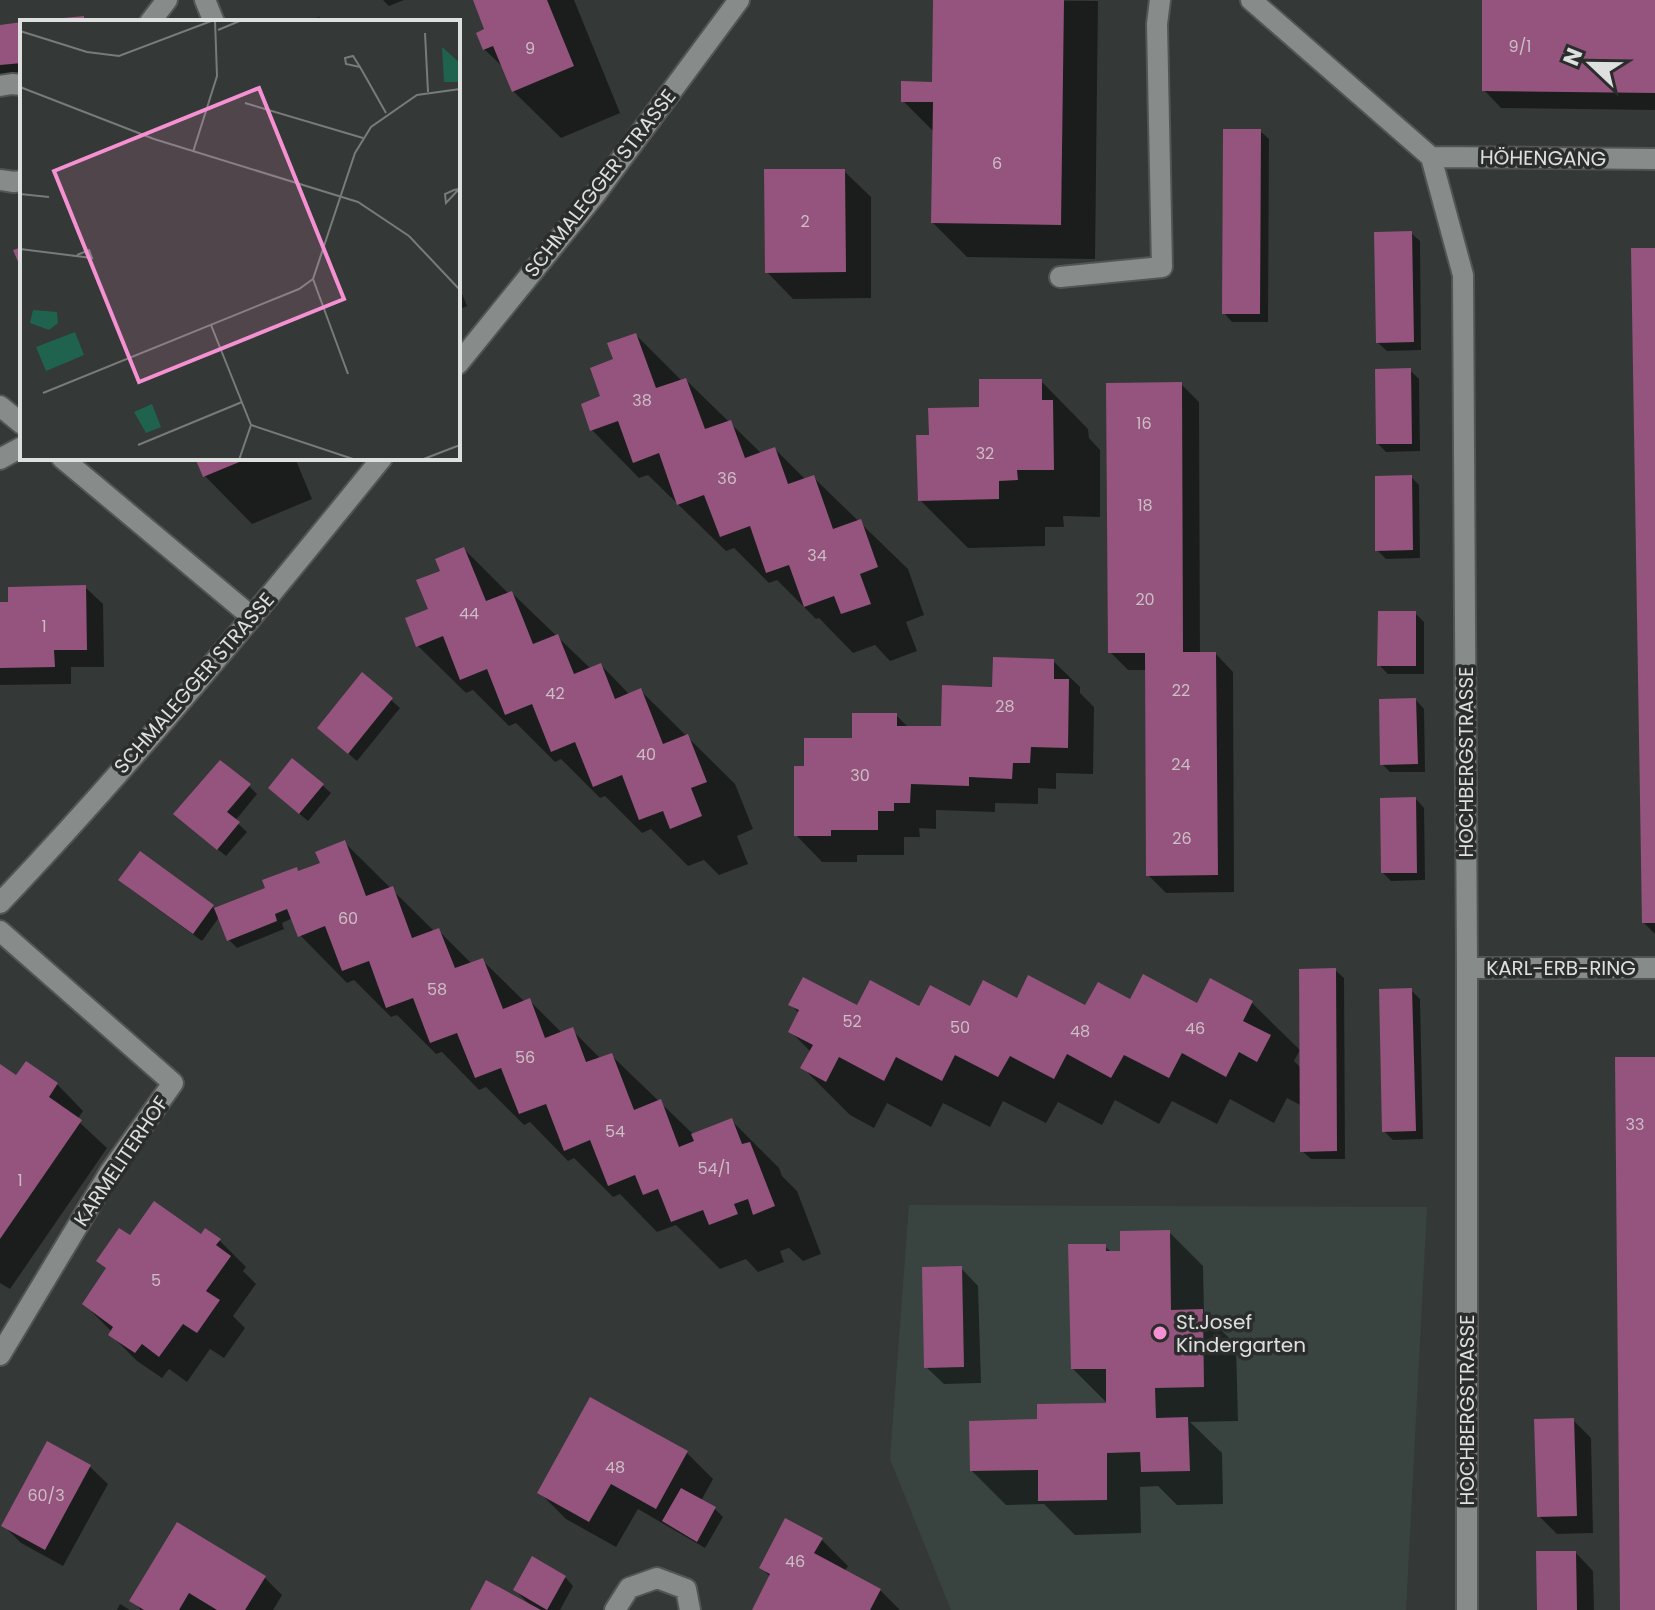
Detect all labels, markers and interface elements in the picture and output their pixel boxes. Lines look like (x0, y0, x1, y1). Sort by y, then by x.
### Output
inset map (20, 20, 460, 460)
north arrow (1551, 24, 1631, 104)
house number: 9/1 (1509, 35, 1531, 58)
house number: 9 (525, 37, 535, 60)
text: N (1555, 43, 1590, 70)
street label: SCHMALEGGER STRASSE (518, 83, 682, 283)
street label: HÖHENGANG (1480, 143, 1606, 173)
house number: 6 (992, 152, 1002, 175)
house number: 2 (800, 210, 810, 233)
house number: 38 (632, 389, 652, 412)
house number: 16 (1136, 412, 1152, 435)
house number: 32 (976, 442, 994, 465)
house number: 36 (717, 467, 737, 490)
house number: 18 (1137, 494, 1153, 517)
house number: 34 (807, 544, 827, 567)
street label: SCHMALEGGER STRASSE (108, 586, 280, 780)
house number: 20 (1135, 588, 1155, 611)
house number: 44 (459, 602, 479, 625)
house number: 1 (41, 615, 47, 638)
street label: HOCHBERGSTRASSE (1452, 666, 1480, 858)
house number: 22 (1172, 679, 1190, 702)
house number: 42 (545, 682, 565, 705)
house number: 28 (995, 695, 1015, 718)
house number: 40 (636, 743, 656, 766)
house number: 24 (1171, 753, 1191, 776)
house number: 30 (850, 764, 870, 787)
house number: 26 (1172, 827, 1192, 850)
house number: 60 (338, 907, 358, 930)
street label: KARL-ERB-RING (1486, 954, 1636, 982)
house number: 58 (427, 978, 447, 1001)
house number: 52 (842, 1010, 862, 1033)
house number: 50 (950, 1016, 970, 1039)
house number: 46 (1185, 1017, 1205, 1040)
house number: 48 (1070, 1020, 1090, 1043)
house number: 56 (515, 1046, 535, 1069)
street label: KARMELITERHOF (67, 1090, 175, 1232)
house number: 33 (1626, 1113, 1644, 1136)
house number: 54 (605, 1120, 625, 1143)
house number: 54/1 (698, 1157, 730, 1180)
house number: 1 (17, 1169, 23, 1192)
house number: 5 (151, 1269, 161, 1292)
place label: St.Josef Kindergarten (1176, 1308, 1306, 1359)
street label: HOCHBERGSTRASSE (1453, 1314, 1481, 1506)
marker: St.Josef Kindergarten (1151, 1324, 1169, 1342)
house number: 48 (605, 1456, 625, 1479)
house number: 60/3 (27, 1484, 65, 1507)
house number: 46 (785, 1550, 805, 1573)

